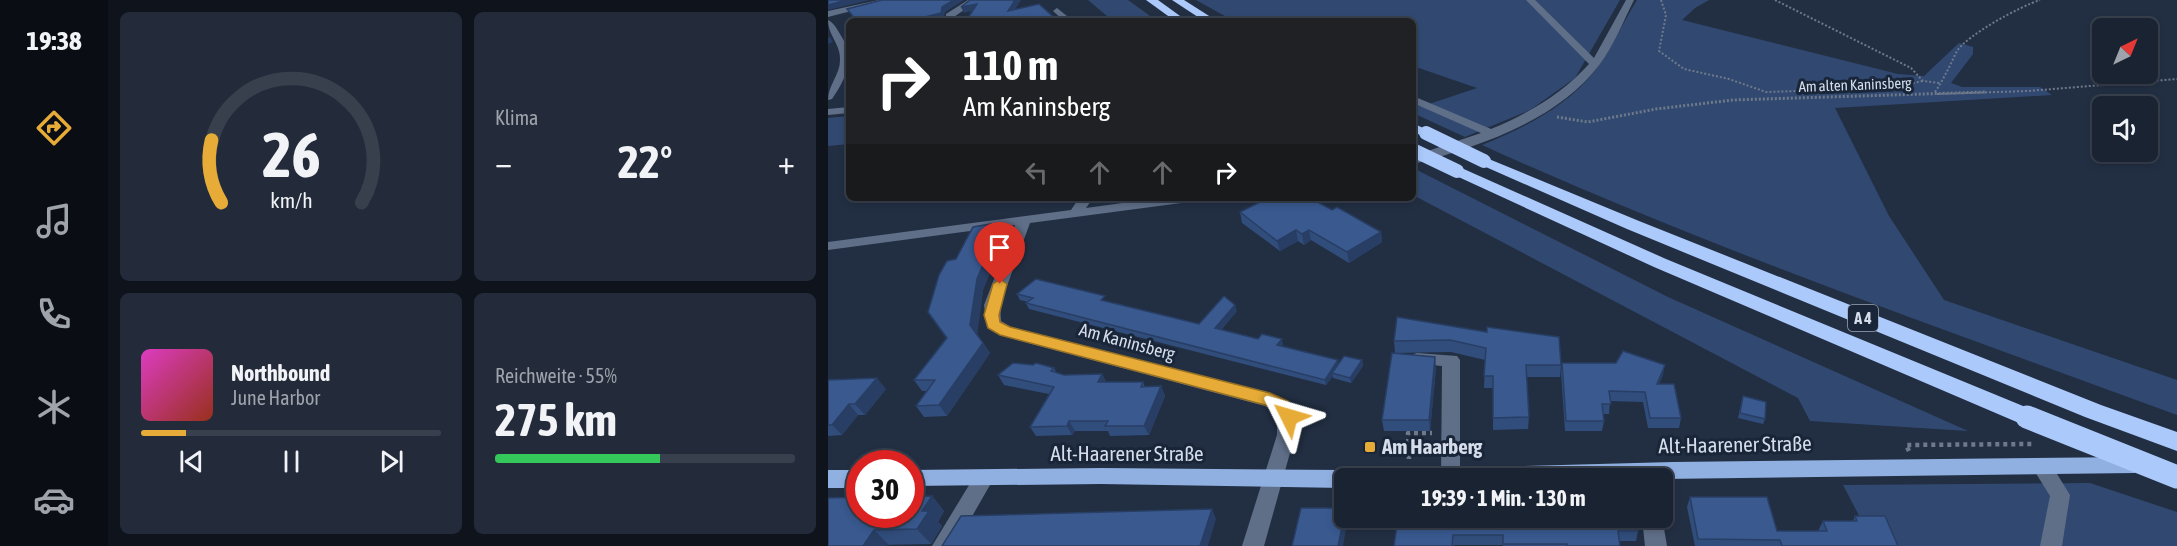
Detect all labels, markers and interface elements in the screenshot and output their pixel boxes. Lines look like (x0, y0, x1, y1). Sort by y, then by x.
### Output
north arrow (2092, 18, 2158, 84)
map controls (2092, 18, 2158, 162)
text: 19:38 (26, 25, 82, 56)
text: 110 m (963, 41, 1058, 89)
icon: right (864, 42, 942, 120)
street label: Am alten Kaninsberg (1798, 74, 1912, 95)
text: Am Kaninsberg (963, 91, 1110, 122)
button: sound (2092, 96, 2158, 162)
text: Klima (495, 106, 538, 129)
icon: directions (33, 107, 75, 149)
text: 26 (262, 119, 320, 190)
text: 22° (618, 136, 672, 188)
text: − (495, 143, 512, 181)
text: + (778, 143, 795, 181)
icon: left (1020, 156, 1053, 189)
icon: ahead (1083, 156, 1116, 189)
icon: ahead (1146, 156, 1179, 189)
icon: right (1209, 156, 1242, 189)
text: km/h (270, 189, 312, 214)
icon: music (33, 200, 75, 242)
pin (974, 222, 1025, 284)
icon: arrive (983, 231, 1016, 264)
icon: phone (33, 293, 75, 335)
road number: A 4 (1848, 305, 1878, 331)
street label: Am Kaninsberg (1077, 319, 1178, 364)
text: Northbound (231, 360, 330, 386)
text: Reichweite · 55% (495, 364, 617, 387)
position arrow (1257, 385, 1321, 449)
icon: climate (33, 386, 75, 428)
text: June Harbor (231, 386, 320, 409)
text: 275 km (495, 394, 617, 446)
street label: Alt-Haarener Straße (1658, 431, 1812, 457)
place label: Am Haarberg (1381, 434, 1483, 458)
marker: Am Haarberg (1363, 440, 1377, 454)
street label: Alt-Haarener Straße (1050, 441, 1204, 465)
icon: previous (175, 445, 208, 478)
icon: pause (275, 445, 308, 478)
icon: next (375, 445, 408, 478)
speed limit sign: 30 (846, 450, 924, 528)
icon: car (33, 479, 75, 521)
text: 19:39 · 1 Min. · 130 m (1421, 485, 1586, 511)

